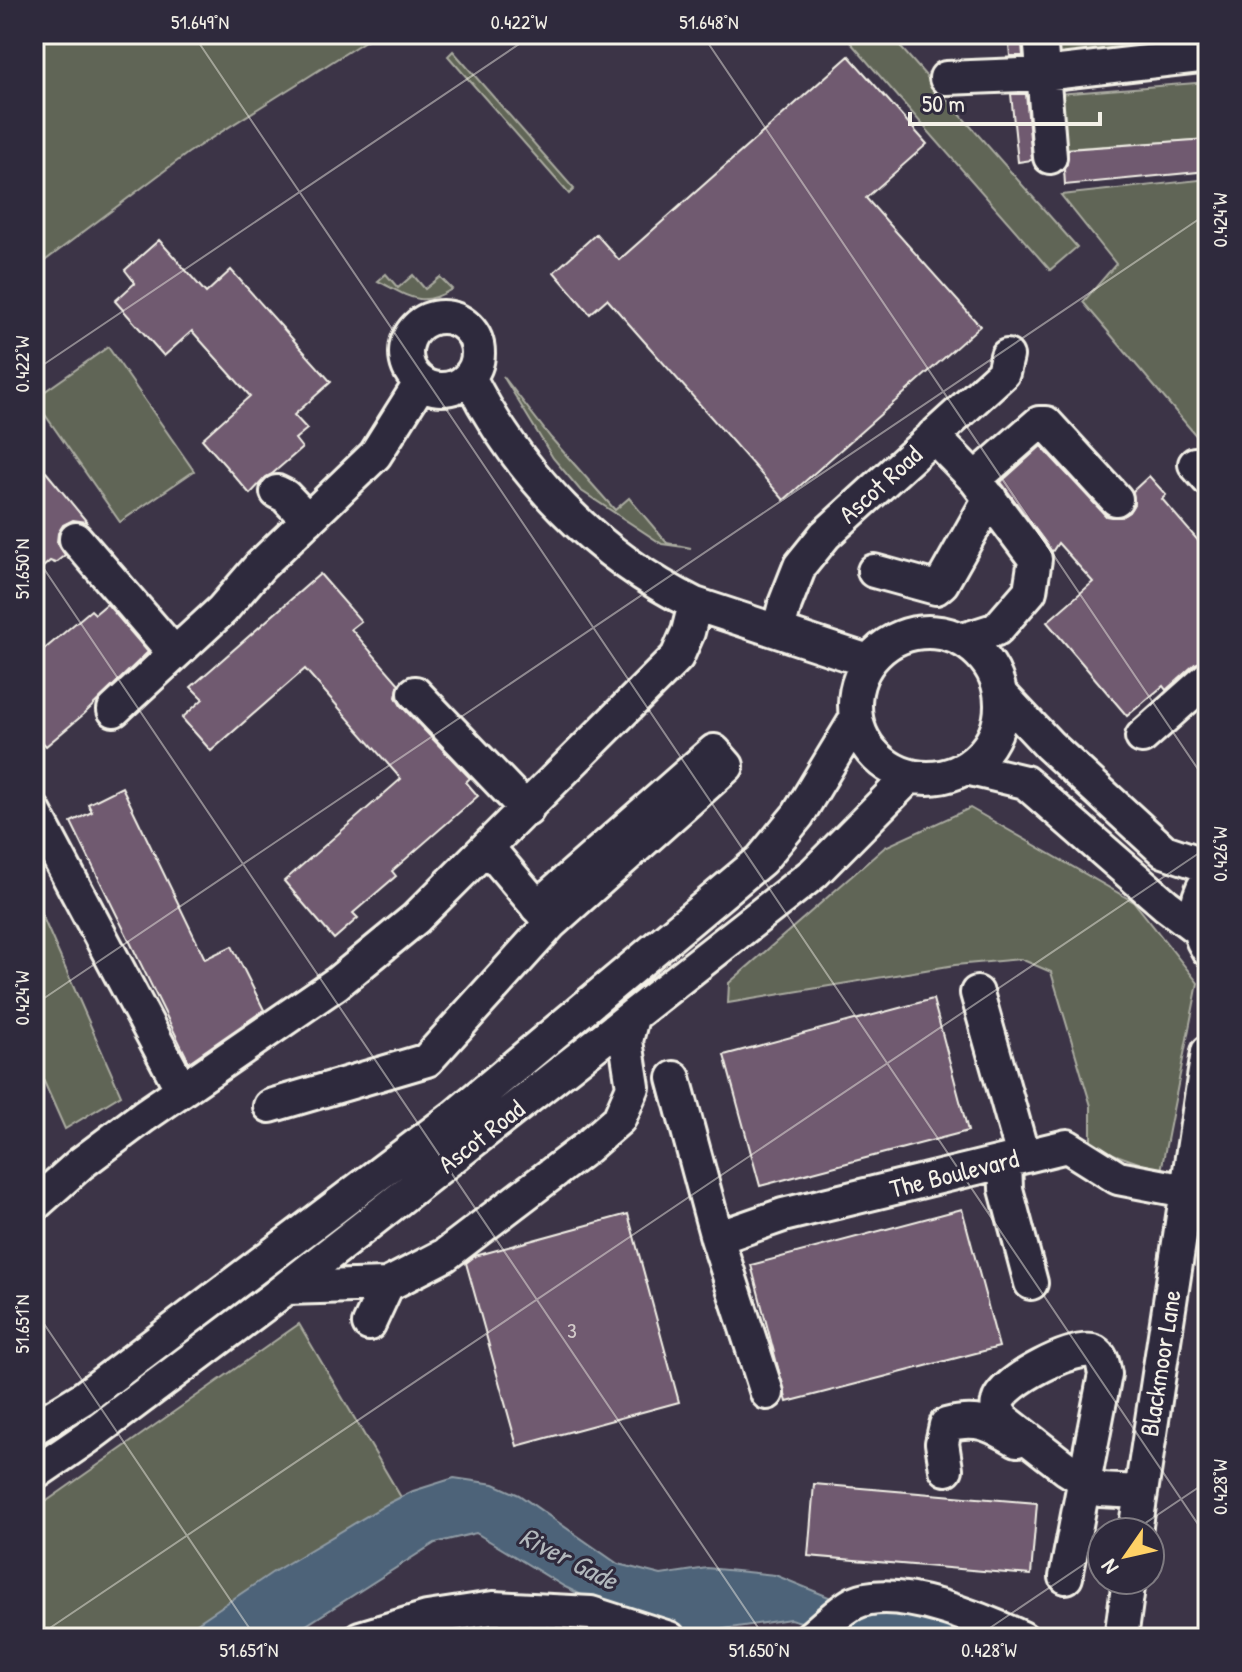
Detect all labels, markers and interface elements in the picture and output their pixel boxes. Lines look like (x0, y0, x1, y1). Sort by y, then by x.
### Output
text: 51.649°N (171, 8, 229, 35)
text: 0.422°W (491, 8, 548, 35)
text: 51.648°N (679, 8, 739, 35)
scale bar (910, 76, 1100, 126)
text: 50 m (922, 87, 965, 119)
text: 0.424°W (1206, 192, 1233, 247)
text: 0.422°W (8, 335, 35, 392)
street label: Ascot Road (831, 437, 929, 531)
text: 51.650°N (8, 539, 35, 599)
text: 0.426°W (1206, 826, 1233, 882)
text: 0.424°W (8, 970, 35, 1025)
street label: Ascot Road (431, 1091, 531, 1181)
street label: The Boulevard (886, 1140, 1022, 1206)
street label: Blackmoor Lane (1131, 1287, 1189, 1439)
text: 51.651°N (8, 1295, 35, 1353)
house number: 3 (567, 1315, 577, 1345)
text: 0.428°W (1206, 1458, 1233, 1515)
north arrow (1086, 1516, 1166, 1596)
water label: River Gade (514, 1517, 626, 1600)
text: N (1094, 1554, 1125, 1580)
text: 51.651°N (220, 1636, 278, 1663)
text: 51.650°N (729, 1636, 789, 1663)
text: 0.428°W (961, 1636, 1018, 1663)

